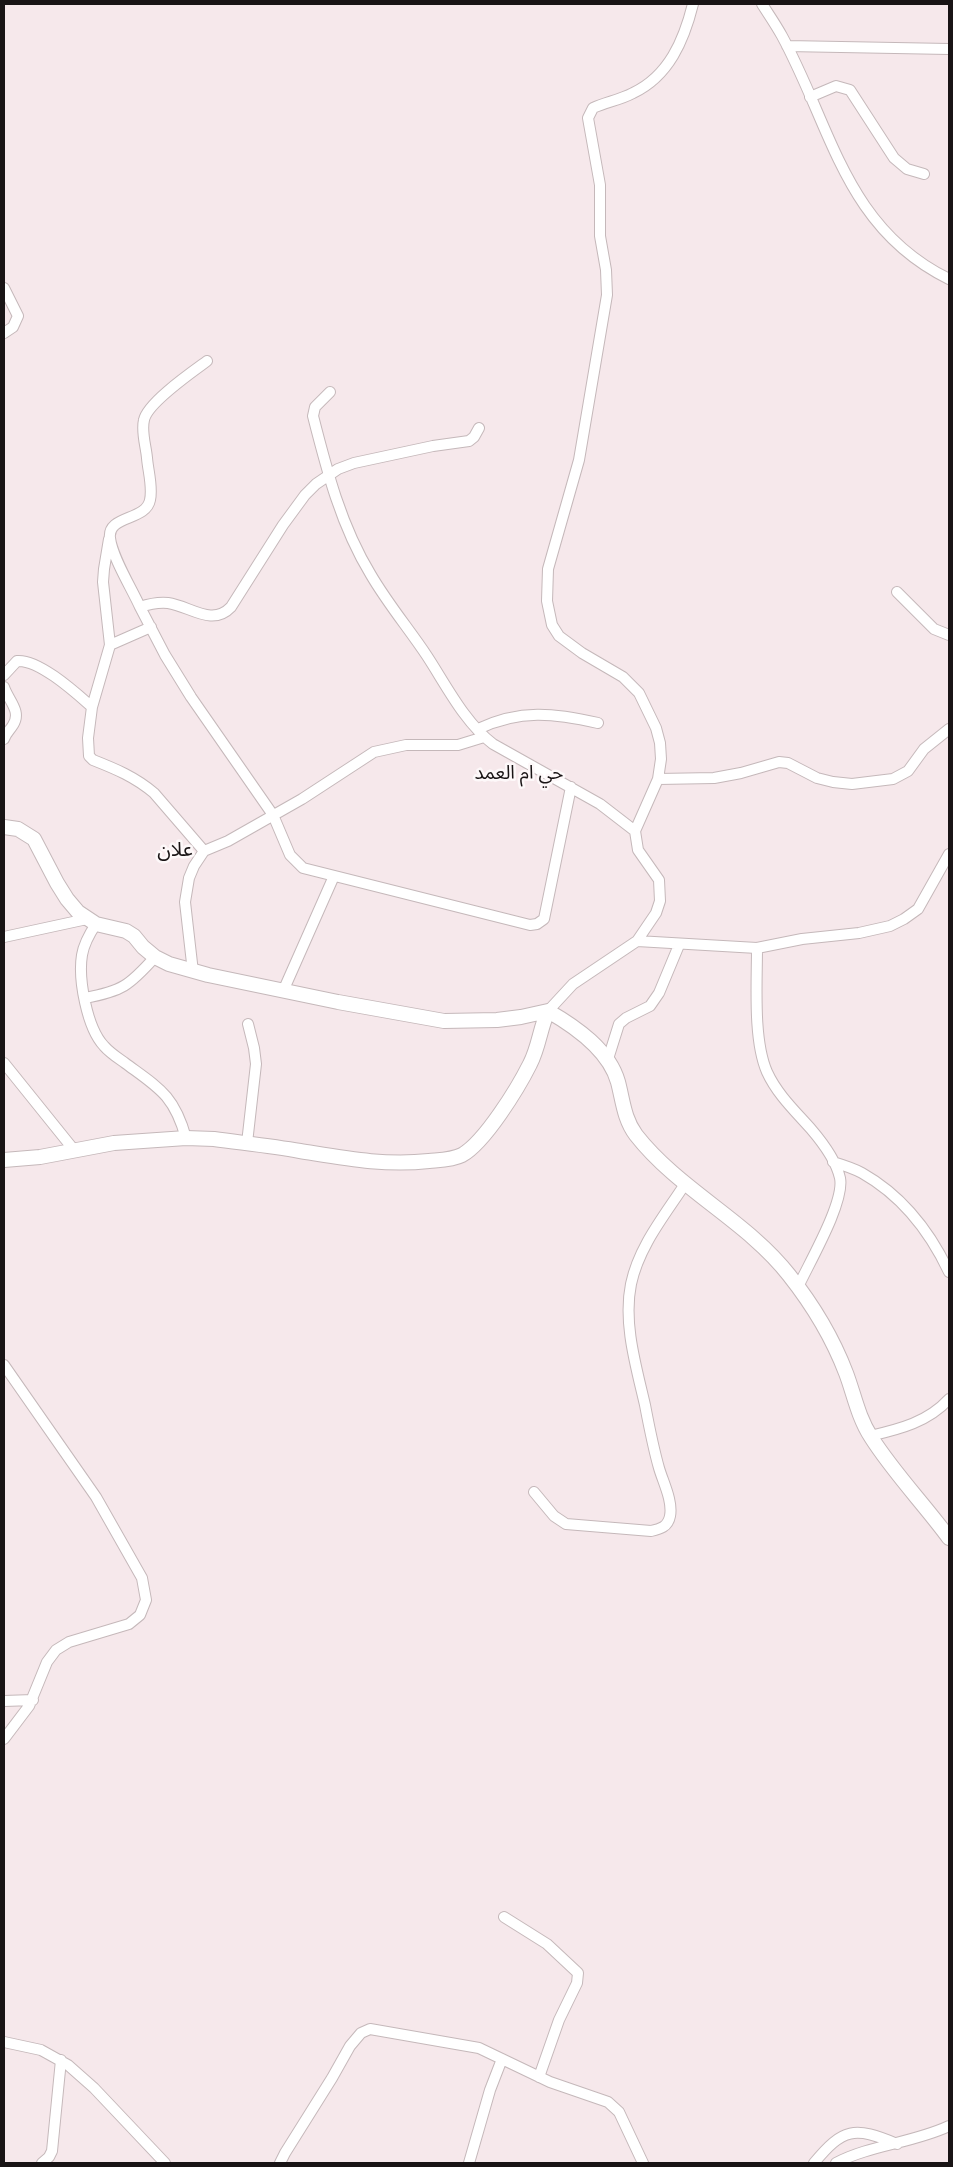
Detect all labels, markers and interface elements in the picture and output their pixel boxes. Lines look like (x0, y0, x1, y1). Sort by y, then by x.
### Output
district label: حي ام العمد (474, 763, 564, 785)
district label: علان (157, 839, 193, 863)

